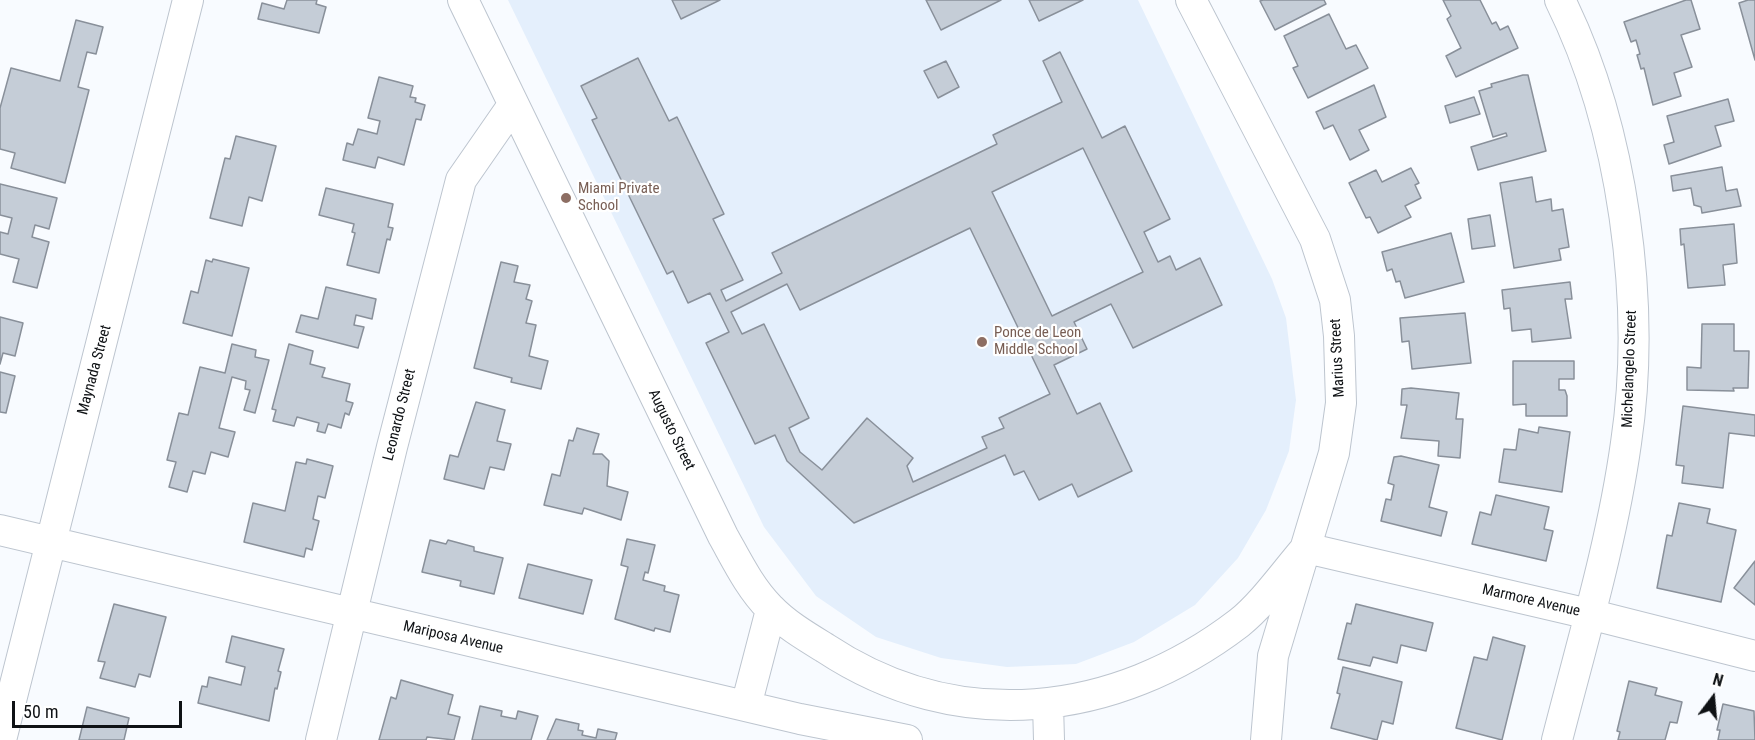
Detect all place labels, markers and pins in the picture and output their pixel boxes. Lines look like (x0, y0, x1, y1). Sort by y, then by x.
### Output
place label: Miami Private School (578, 180, 659, 215)
marker: Miami Private School (559, 191, 573, 205)
place label: Ponce de Leon Middle School (994, 324, 1081, 359)
marker: Ponce de Leon Middle School (975, 335, 989, 349)

